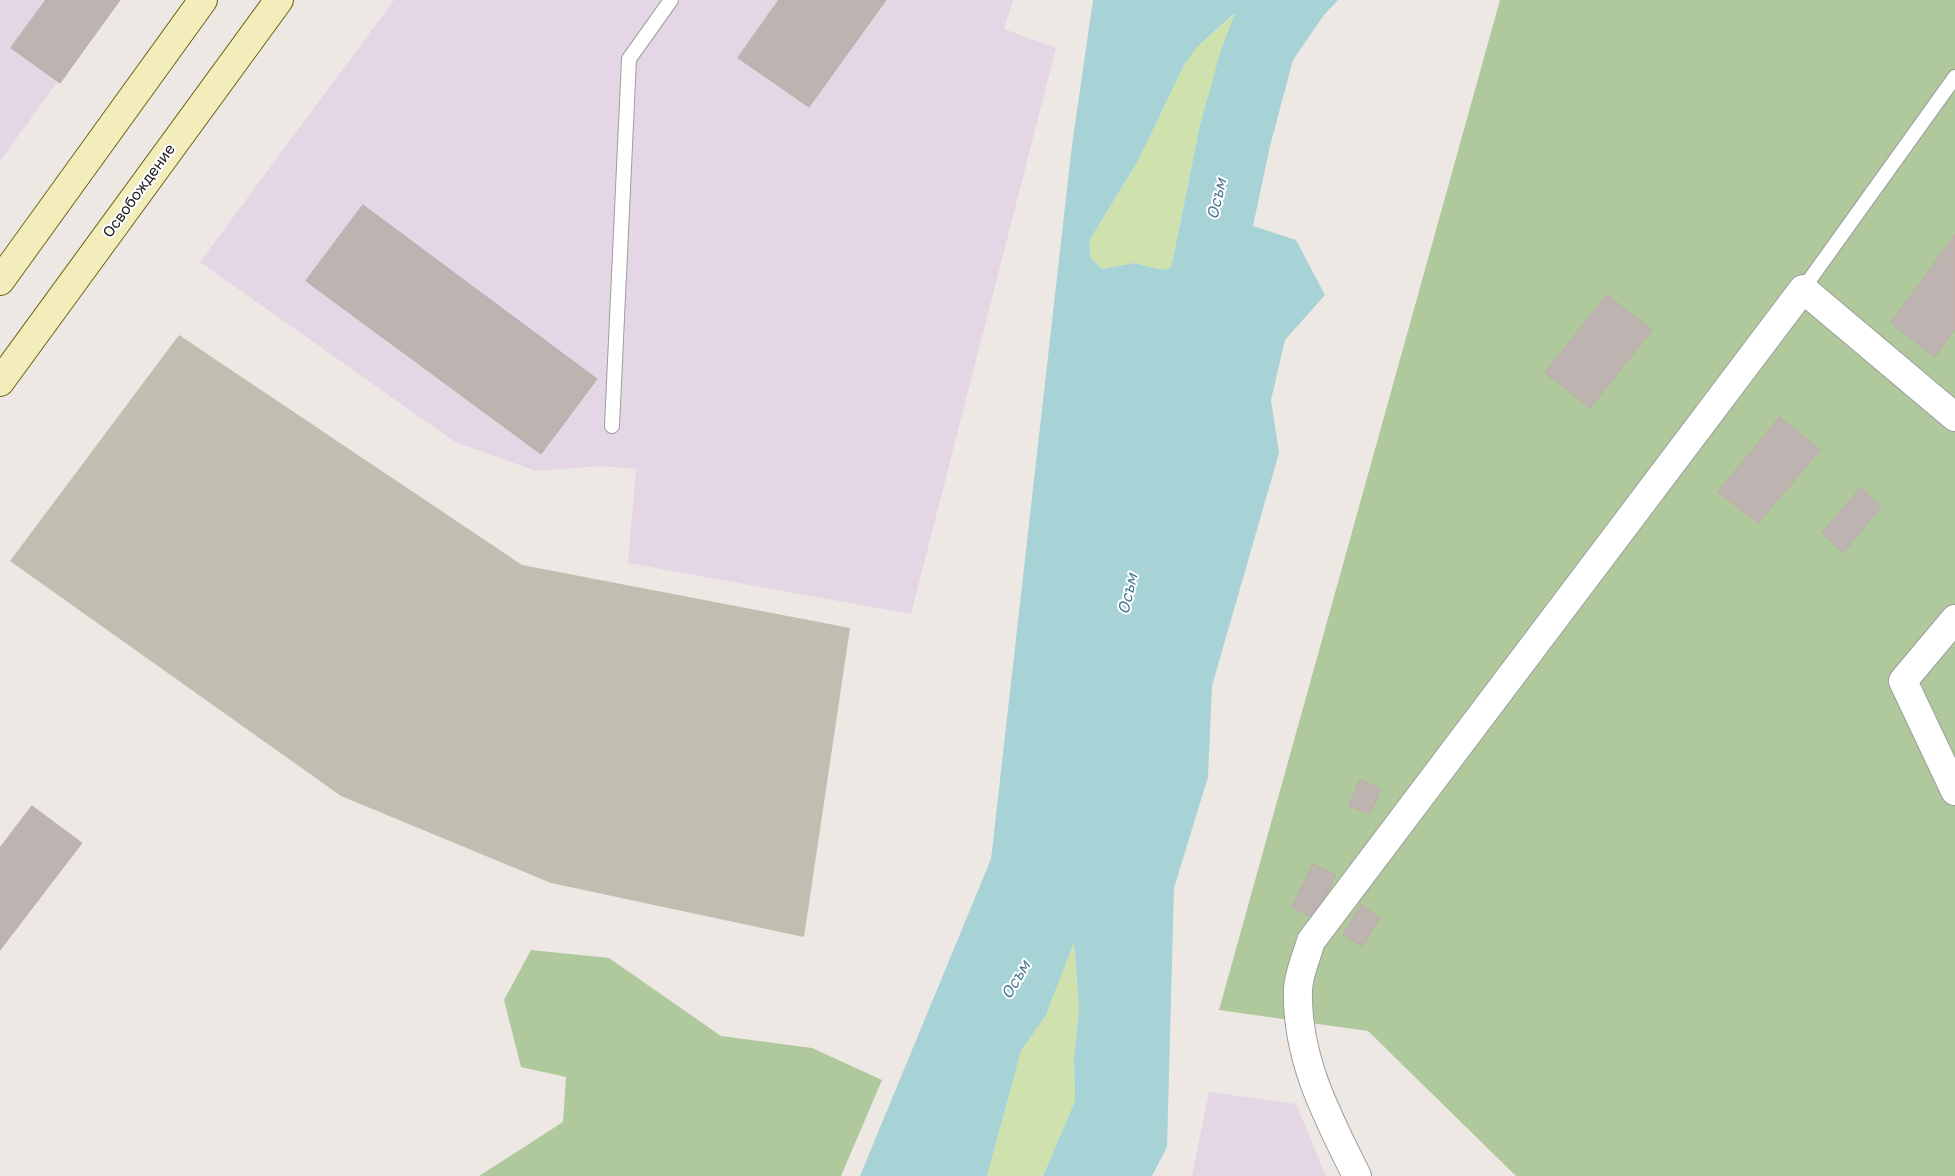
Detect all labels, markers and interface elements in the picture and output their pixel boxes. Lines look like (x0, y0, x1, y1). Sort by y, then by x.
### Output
street label: Освобождение (99, 141, 179, 241)
water label: Осъм (1203, 177, 1231, 221)
water label: Осъм (1114, 572, 1142, 616)
water label: Осъм (997, 957, 1035, 1003)

